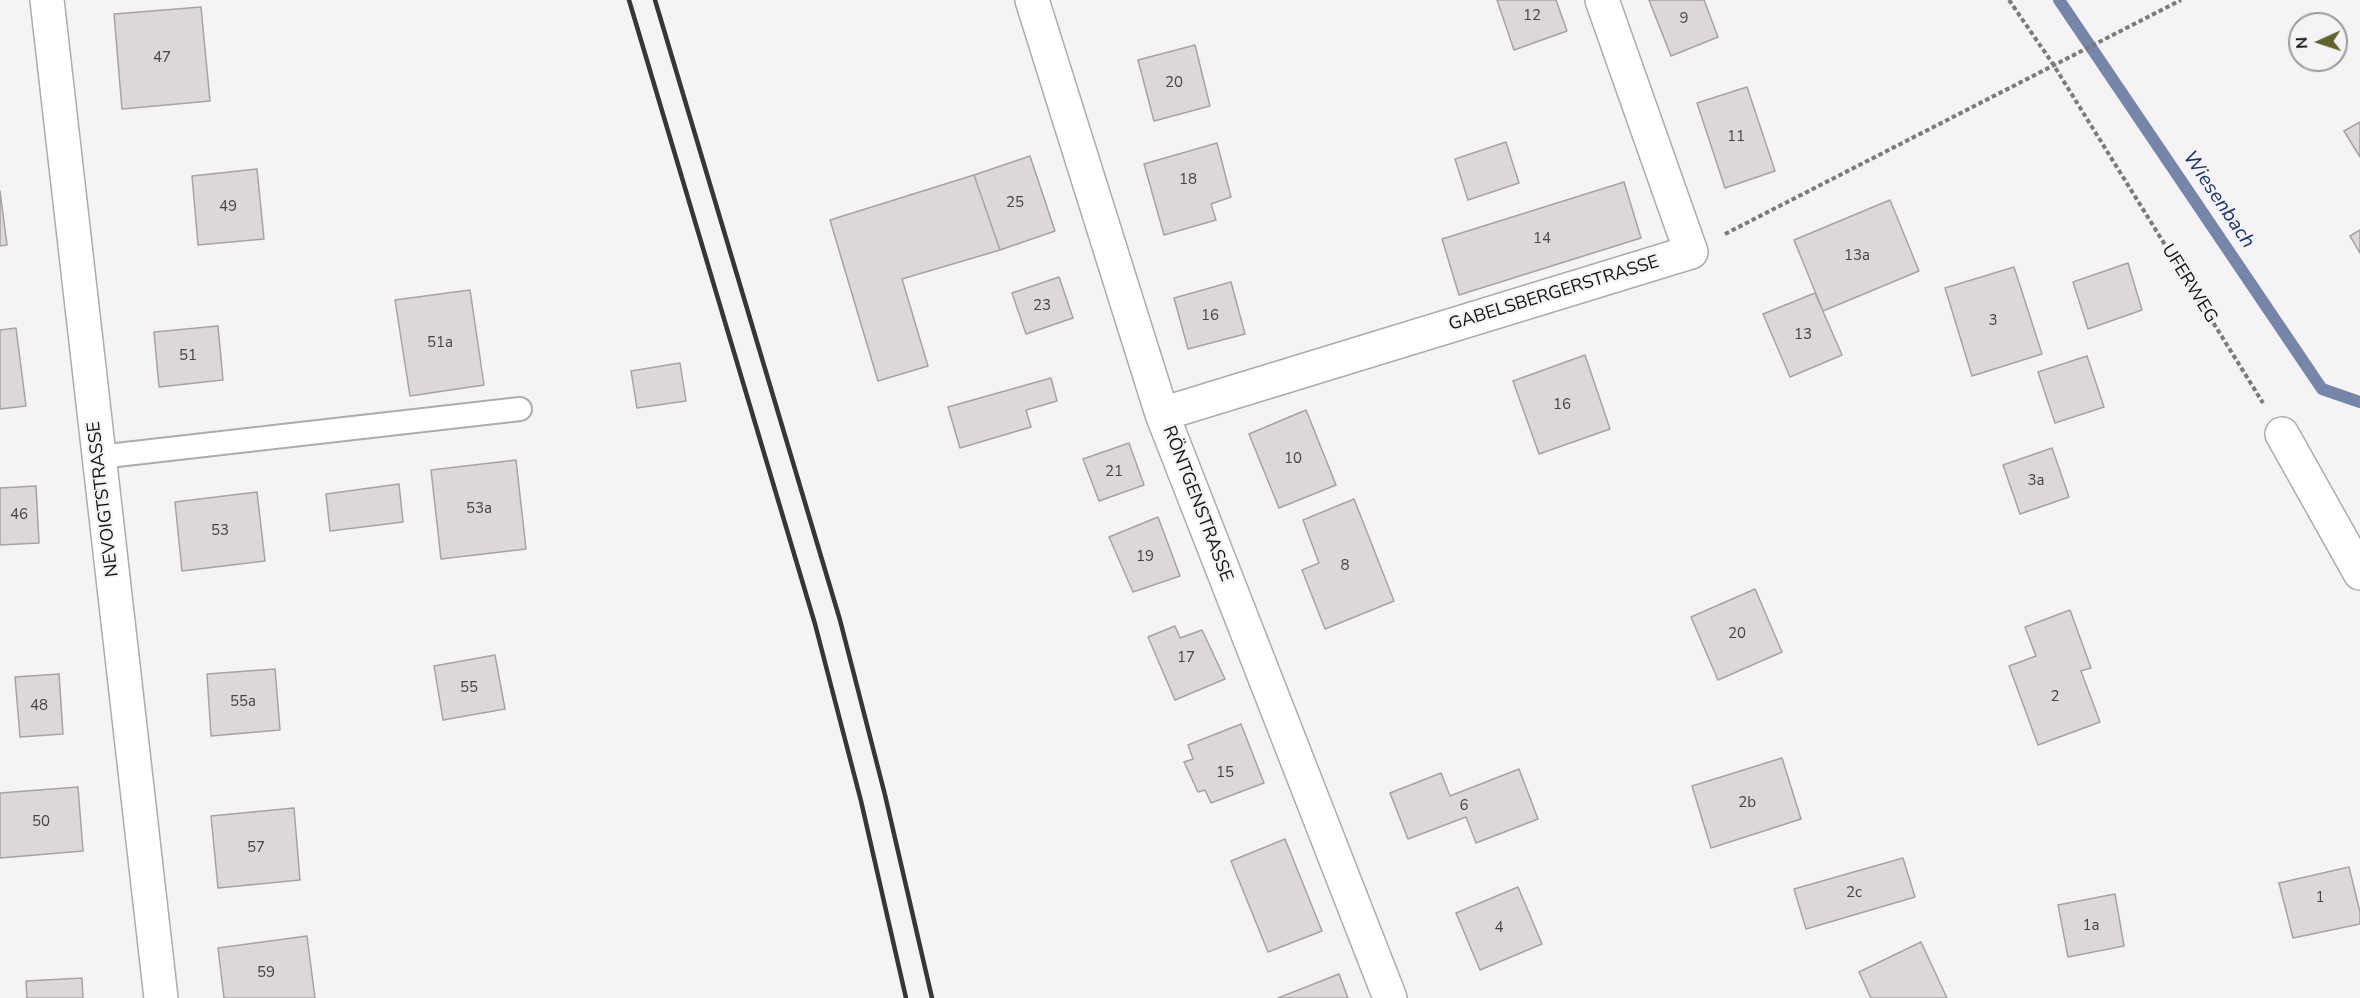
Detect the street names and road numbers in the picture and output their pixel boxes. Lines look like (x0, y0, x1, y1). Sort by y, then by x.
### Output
street label: UFERWEG (2156, 241, 2222, 327)
street label: GABELSBERGERSTRASSE (1446, 252, 1662, 336)
street label: NEVOIGTSTRASSE (84, 420, 124, 578)
street label: RÖNTGENSTRASSE (1157, 423, 1237, 585)

